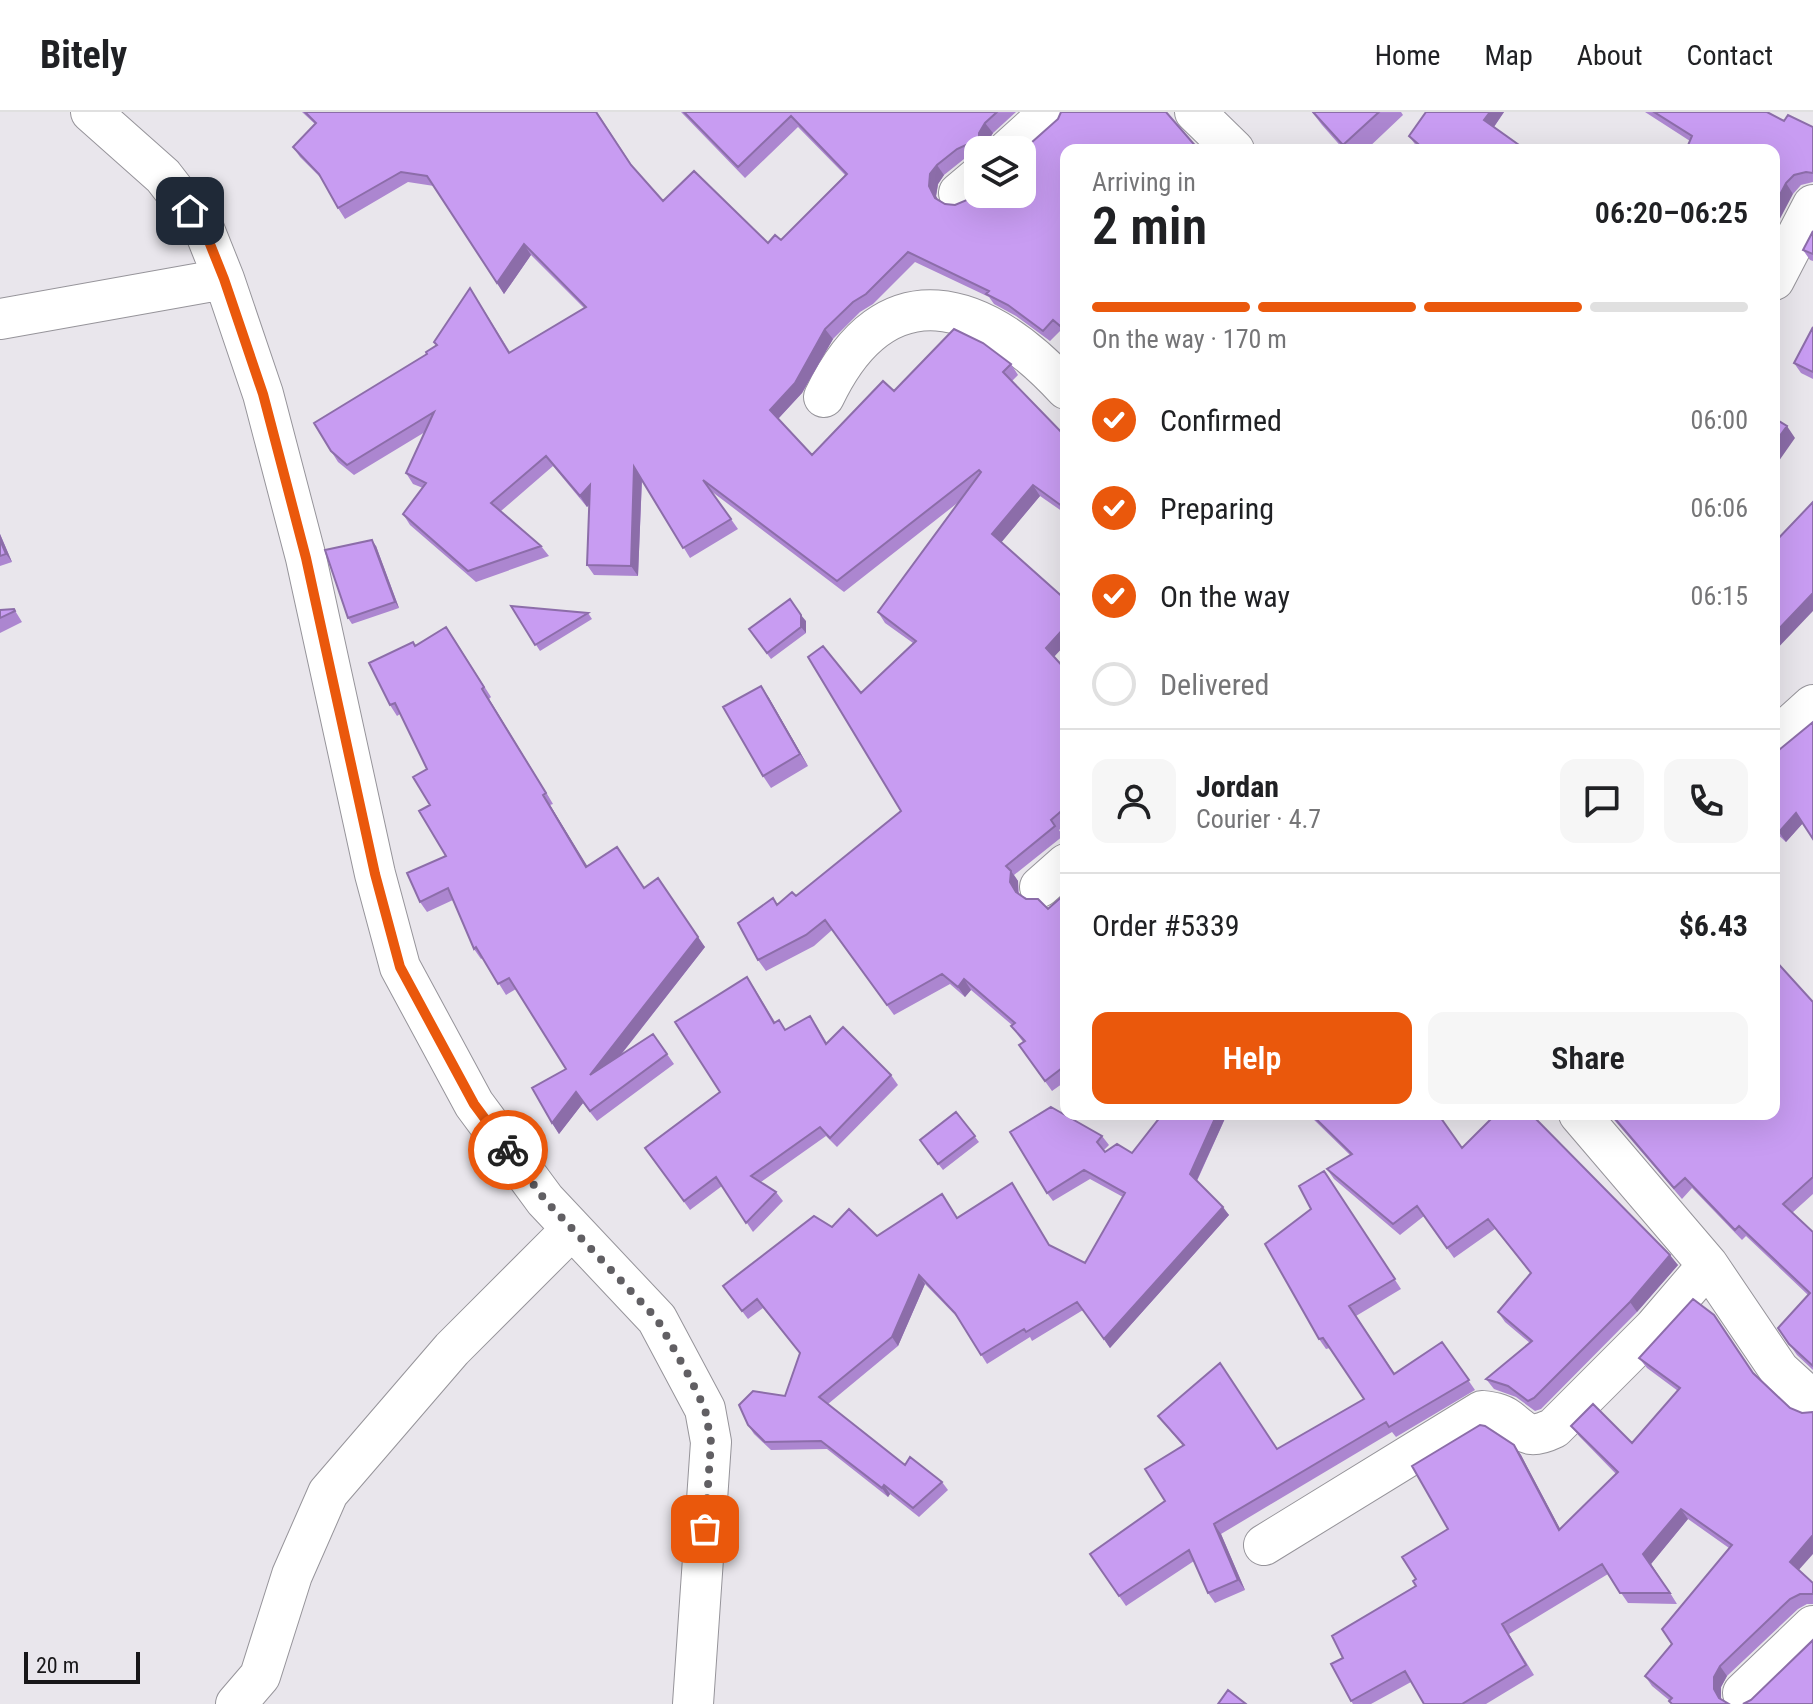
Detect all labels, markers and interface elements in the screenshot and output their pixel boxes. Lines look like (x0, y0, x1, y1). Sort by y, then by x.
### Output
text: Bitely (40, 33, 127, 77)
text: Home (1375, 39, 1440, 72)
text: Map (1484, 39, 1533, 72)
text: About (1577, 39, 1643, 72)
text: Contact (1687, 39, 1773, 72)
map controls (964, 136, 1036, 208)
button: layers (964, 136, 1036, 208)
text: Arriving in (1092, 167, 1196, 197)
pin (156, 177, 224, 245)
icon: home (168, 189, 212, 233)
text: 06:20–06:25 (1595, 195, 1748, 230)
text: 2 min (1092, 196, 1207, 257)
text: On the way · 170 m (1092, 324, 1287, 354)
icon: check (1092, 398, 1136, 442)
text: Confirmed (1160, 403, 1282, 438)
text: 06:00 (1691, 405, 1748, 435)
icon: check (1092, 486, 1136, 530)
text: Preparing (1160, 491, 1274, 526)
text: 06:06 (1691, 493, 1748, 523)
icon: check (1092, 574, 1136, 618)
text: On the way (1160, 579, 1290, 614)
text: 06:15 (1691, 581, 1748, 611)
text: Delivered (1160, 667, 1269, 702)
button: person (1092, 759, 1176, 843)
button: chat (1560, 759, 1644, 843)
button: phone (1664, 759, 1748, 843)
text: Jordan (1196, 769, 1279, 804)
text: Courier · 4.7 (1196, 804, 1321, 834)
text: Order #5339 (1092, 908, 1240, 943)
text: $6.43 (1679, 908, 1748, 943)
button: Help (1092, 1012, 1412, 1104)
button: Share (1428, 1012, 1748, 1104)
courier (468, 1110, 548, 1190)
icon: bike (486, 1128, 530, 1172)
pin (671, 1495, 739, 1563)
icon: bag (683, 1507, 727, 1551)
scale bar (24, 1648, 140, 1684)
text: 20 m (36, 1653, 79, 1678)

